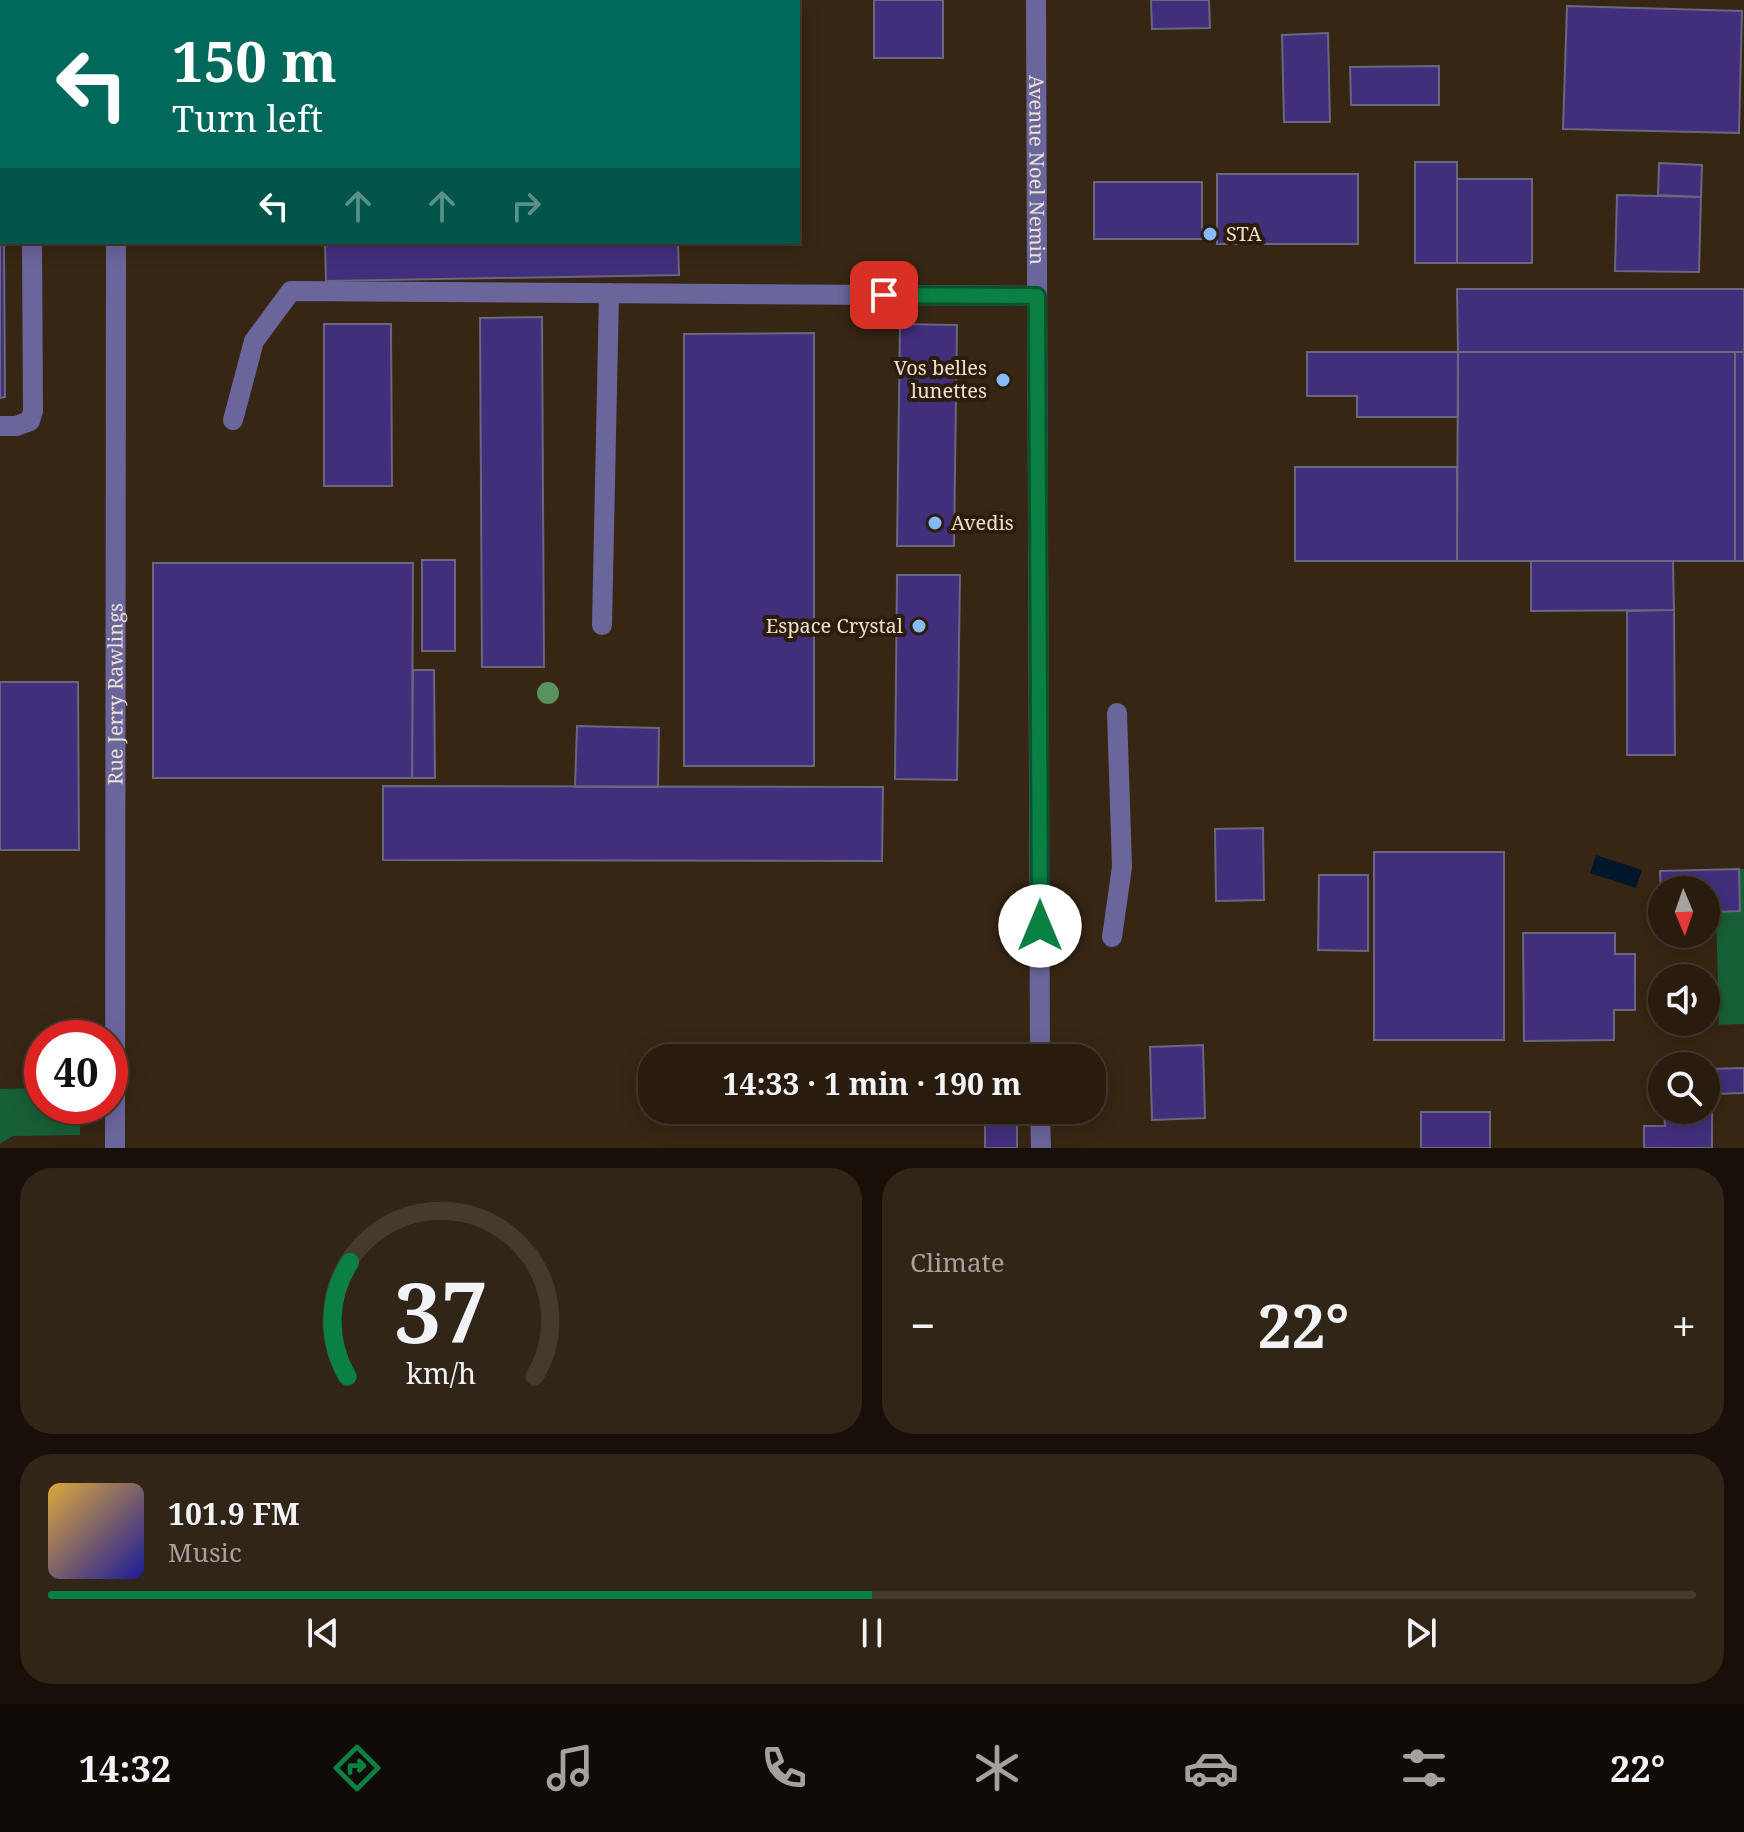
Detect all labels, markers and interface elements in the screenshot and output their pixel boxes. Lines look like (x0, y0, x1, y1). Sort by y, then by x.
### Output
text: 150 m (172, 22, 337, 98)
icon: left (40, 32, 144, 136)
street label: Avenue Noel Nemin (1023, 75, 1051, 265)
text: Turn left (172, 94, 323, 143)
icon: left (252, 184, 296, 228)
icon: ahead (336, 184, 380, 228)
icon: ahead (420, 184, 464, 228)
icon: right (504, 184, 548, 228)
place label: STA (1226, 220, 1263, 247)
marker: STA (1201, 225, 1219, 243)
pin (850, 261, 918, 329)
icon: arrive (862, 273, 906, 317)
place label: Vos belles lunettes (894, 354, 987, 404)
marker: Vos belles lunettes (994, 371, 1012, 389)
place label: Avedis (951, 509, 1014, 536)
marker: Avedis (926, 514, 944, 532)
street label: Rue Jerry Rawlings (101, 603, 129, 785)
place label: Espace Crystal (766, 612, 903, 639)
marker: Espace Crystal (910, 617, 928, 635)
north arrow (1648, 876, 1720, 948)
map controls (1648, 876, 1720, 1124)
position arrow (998, 884, 1082, 968)
button: sound (1648, 964, 1720, 1036)
speed limit sign: 40 (24, 1020, 128, 1124)
button: search (1648, 1052, 1720, 1124)
text: 14:33 · 1 min · 190 m (723, 1063, 1021, 1104)
text: Climate (910, 1244, 1005, 1280)
text: 37 (394, 1254, 488, 1367)
text: 22° (1258, 1284, 1349, 1366)
text: − (910, 1295, 935, 1355)
text: + (1671, 1295, 1696, 1355)
text: km/h (406, 1353, 476, 1392)
text: 101.9 FM (168, 1493, 300, 1534)
text: Music (168, 1534, 242, 1570)
icon: previous (301, 1611, 345, 1655)
icon: pause (850, 1611, 894, 1655)
icon: next (1399, 1611, 1443, 1655)
icon: directions (329, 1740, 385, 1796)
icon: music (542, 1740, 598, 1796)
icon: phone (756, 1740, 812, 1796)
icon: climate (969, 1740, 1025, 1796)
icon: car (1183, 1740, 1239, 1796)
icon: filters (1396, 1740, 1452, 1796)
text: 14:32 (79, 1744, 171, 1793)
text: 22° (1610, 1744, 1665, 1793)

